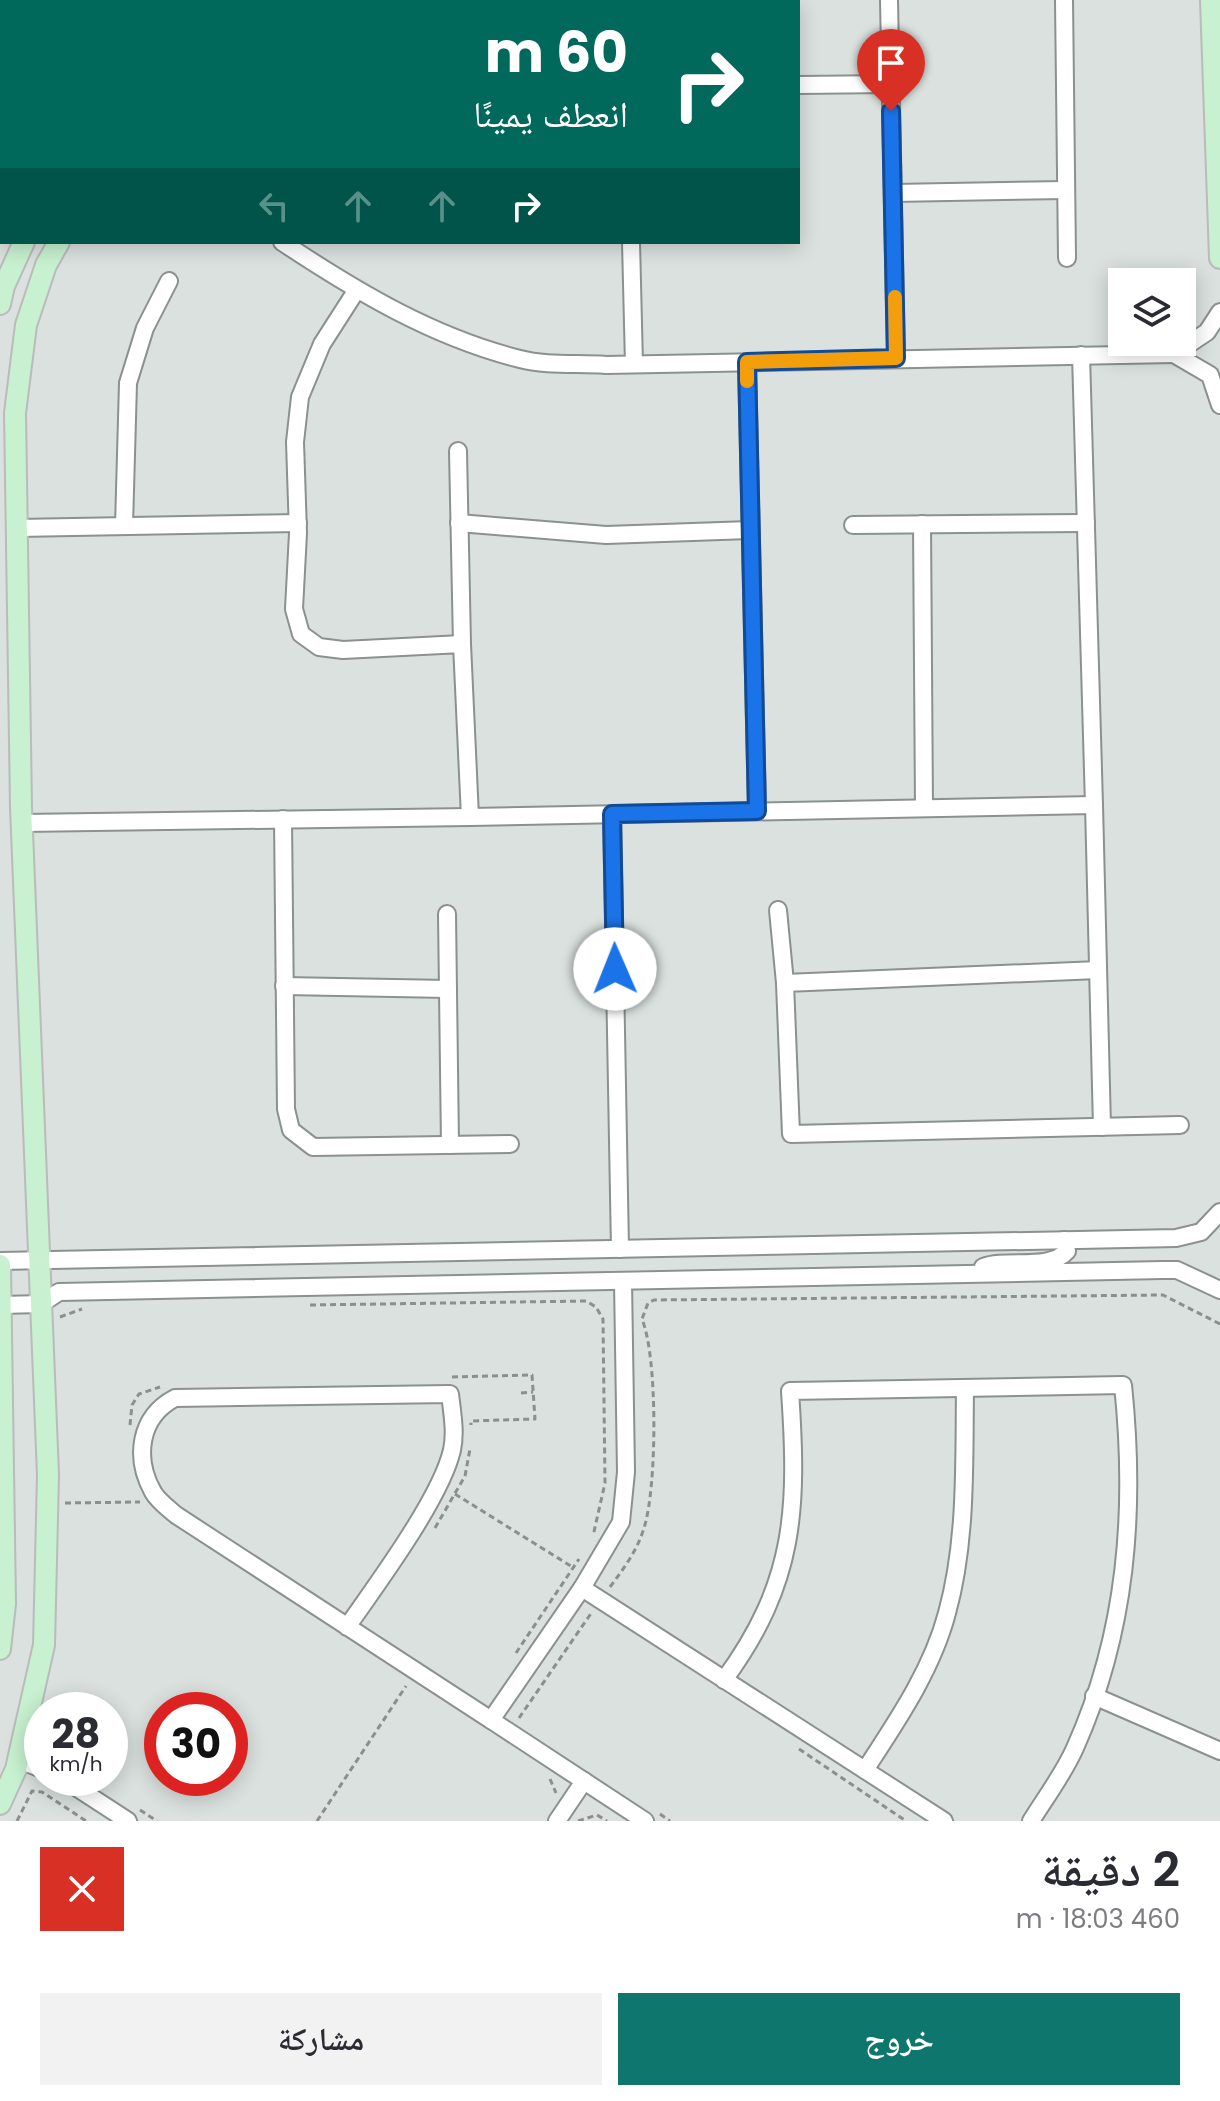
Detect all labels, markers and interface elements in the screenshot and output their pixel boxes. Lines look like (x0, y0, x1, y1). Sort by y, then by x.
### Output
text: 60 m (485, 13, 628, 92)
pin (857, 29, 925, 111)
icon: right (656, 32, 760, 136)
icon: arrive (869, 41, 913, 85)
text: انعطف يمينًا (473, 89, 628, 140)
icon: left (252, 184, 296, 228)
icon: ahead (336, 184, 380, 228)
icon: ahead (420, 184, 464, 228)
icon: right (504, 184, 548, 228)
map controls (1108, 268, 1196, 356)
button: layers (1108, 268, 1196, 356)
position arrow (573, 927, 657, 1011)
speed limit sign: 30 (144, 1692, 248, 1796)
text: 28 (52, 1706, 100, 1762)
text: km/h (49, 1750, 103, 1778)
text: 2 دقيقة (1041, 1836, 1180, 1903)
button: close (40, 1847, 124, 1931)
text: 460 m · 18:03 (1016, 1901, 1180, 1937)
button: مشاركة (40, 1993, 602, 2085)
button: خروج (618, 1993, 1180, 2085)

